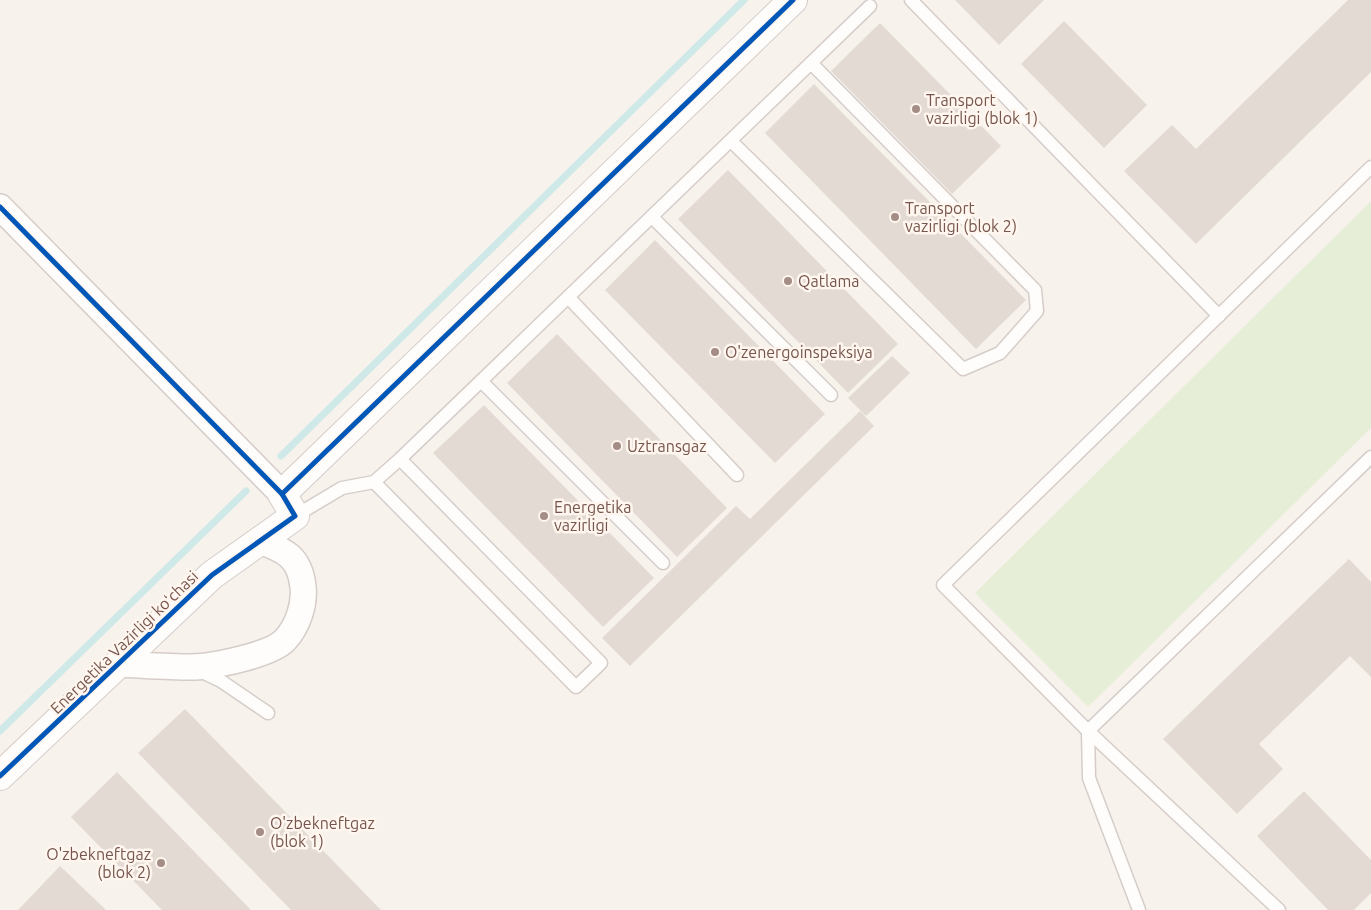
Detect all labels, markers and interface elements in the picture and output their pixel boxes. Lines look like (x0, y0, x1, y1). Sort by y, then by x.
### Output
place label: Transport vazirligi (blok 1) (926, 91, 1038, 128)
marker: Transport vazirligi (blok 1) (910, 103, 922, 115)
place label: Transport vazirligi (blok 2) (905, 199, 1017, 236)
marker: Transport vazirligi (blok 2) (889, 211, 901, 223)
place label: Qatlama (798, 272, 859, 290)
marker: Qatlama (782, 275, 794, 287)
place label: O'zenergoinspeksiya (725, 343, 873, 361)
marker: O'zenergoinspeksiya (709, 346, 721, 358)
place label: Uztransgaz (627, 437, 707, 455)
marker: Uztransgaz (611, 440, 623, 452)
place label: Energetika vazirligi (554, 498, 632, 534)
marker: Energetika vazirligi (538, 510, 550, 522)
street label: Energetika Vazirligi koʻchasi (47, 567, 201, 717)
place label: O'zbekneftgaz (blok 1) (270, 814, 375, 851)
marker: O'zbekneftgaz (blok 1) (254, 826, 266, 838)
place label: O'zbekneftgaz (blok 2) (46, 845, 151, 882)
marker: O'zbekneftgaz (blok 2) (155, 857, 167, 869)

